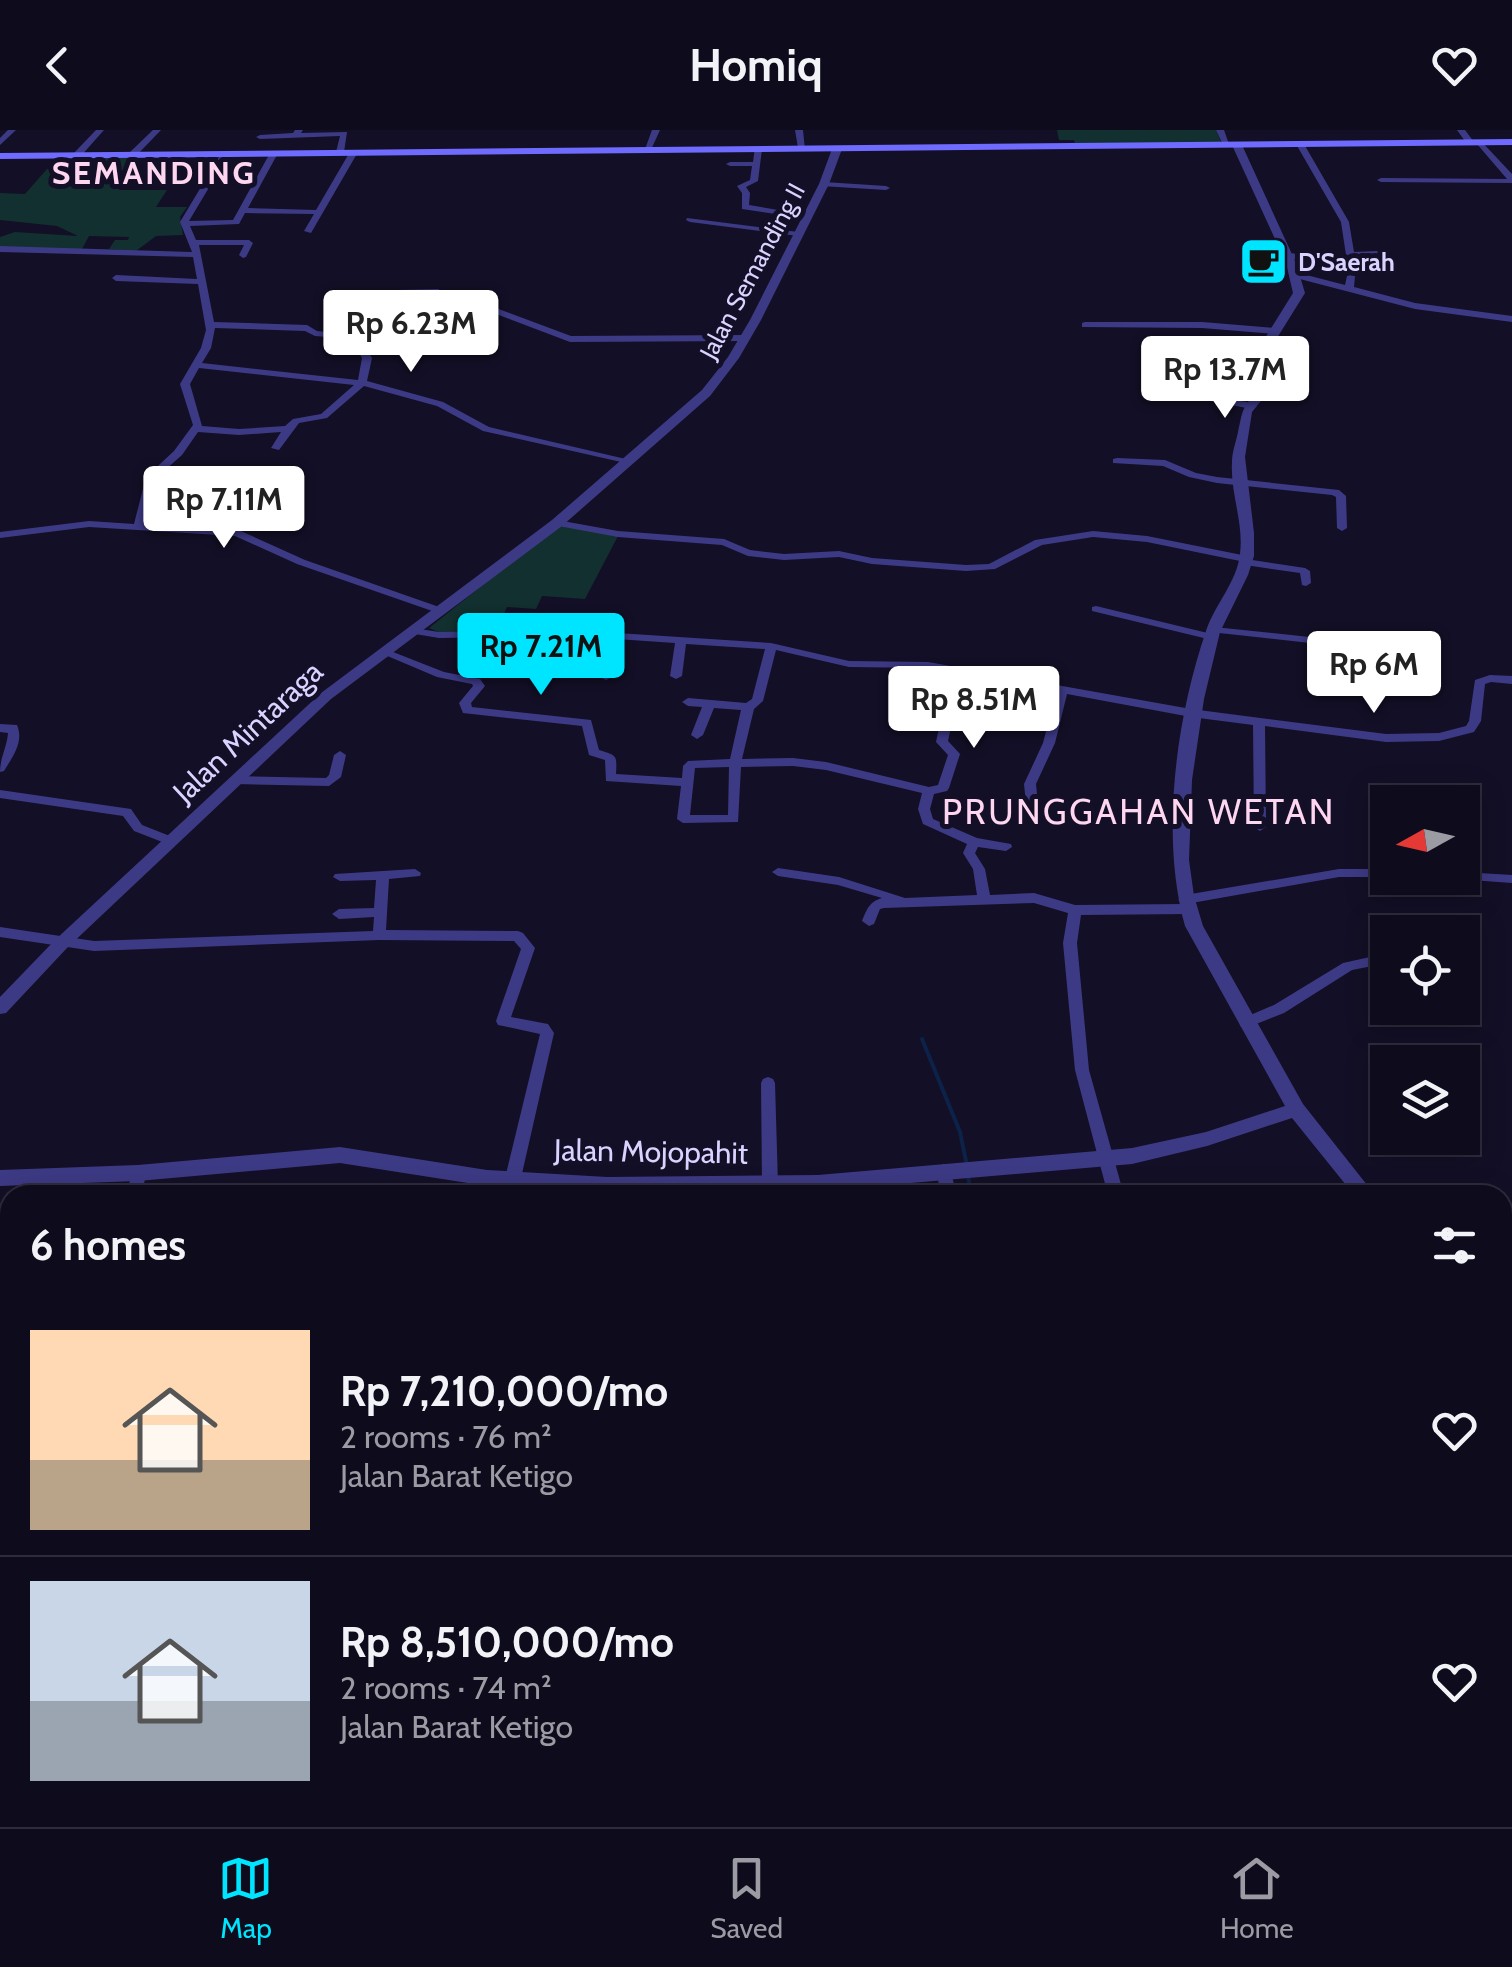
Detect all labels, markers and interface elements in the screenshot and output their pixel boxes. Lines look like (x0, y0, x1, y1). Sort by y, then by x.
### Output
icon: back (30, 38, 85, 93)
text: Homiq (689, 38, 823, 92)
icon: heart (1427, 38, 1482, 93)
district label: SEMANDING (52, 153, 256, 192)
street label: Jalan Semanding II (693, 178, 811, 365)
cafe icon: D'Saerah (1237, 236, 1289, 288)
place label: D'Saerah (1298, 247, 1395, 277)
pin: Rp 6.23M (308, 290, 514, 375)
text: Rp 6.23M (345, 303, 477, 342)
pin: Rp 13.7M (1122, 336, 1328, 421)
text: Rp 13.7M (1163, 349, 1287, 388)
pin: Rp 7.11M (121, 466, 327, 551)
text: Rp 7.11M (165, 479, 283, 518)
pin: Rp 7.21M (438, 613, 644, 698)
text: Rp 7.21M (480, 626, 602, 665)
pin: Rp 6M (1304, 631, 1444, 716)
text: Rp 6M (1329, 644, 1419, 683)
street label: Jalan Mintaraga (164, 652, 331, 811)
pin: Rp 8.51M (871, 666, 1077, 751)
text: Rp 8.51M (910, 679, 1038, 718)
north arrow (1370, 785, 1480, 895)
map controls (1370, 785, 1480, 1155)
district label: PRUNGGAHAN WETAN (942, 790, 1336, 833)
button: locate (1370, 915, 1480, 1025)
button: layers (1370, 1045, 1480, 1155)
street label: Jalan Mojopahit (553, 1131, 748, 1172)
icon: filters (1427, 1218, 1482, 1273)
text: 6 homes (30, 1219, 186, 1271)
text: Rp 7,210,000/mo (340, 1365, 668, 1417)
icon: home (110, 1370, 230, 1490)
icon: heart (1427, 1403, 1482, 1458)
text: 2 rooms · 76 m² (340, 1417, 552, 1456)
text: Jalan Barat Ketigo (340, 1456, 573, 1495)
text: Rp 8,510,000/mo (340, 1616, 674, 1668)
icon: home (110, 1621, 230, 1741)
icon: heart (1427, 1654, 1482, 1709)
text: 2 rooms · 74 m² (340, 1668, 552, 1707)
text: Jalan Barat Ketigo (340, 1707, 573, 1746)
tab: Map (218, 1851, 273, 1945)
tab: Saved (710, 1851, 783, 1945)
tab: Home (1220, 1851, 1294, 1945)

